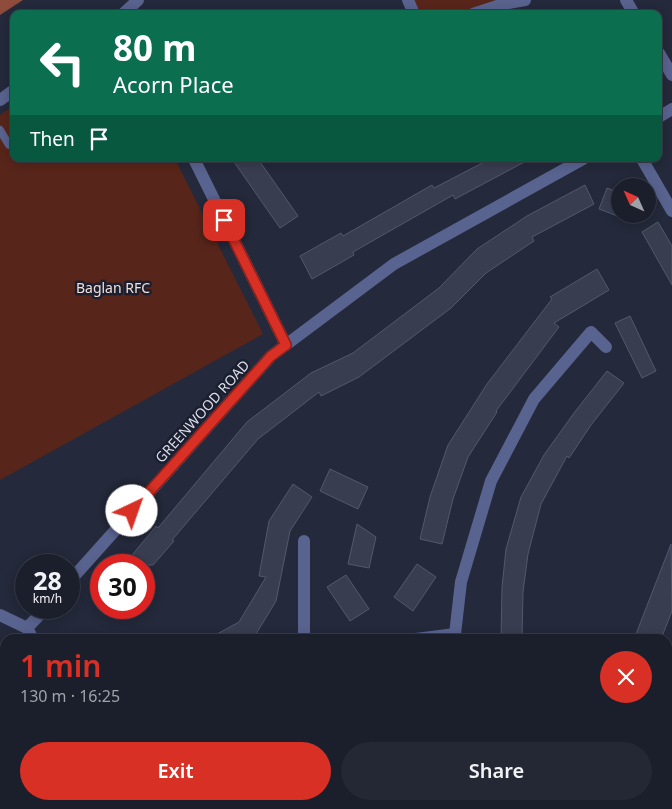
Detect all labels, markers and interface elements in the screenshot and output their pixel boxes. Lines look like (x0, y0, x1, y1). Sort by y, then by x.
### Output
text: 80 m (113, 24, 196, 71)
icon: left (30, 30, 95, 95)
text: Acorn Place (113, 69, 234, 99)
icon: arrive (85, 125, 113, 153)
text: Then (30, 126, 75, 152)
north arrow (611, 178, 656, 222)
map controls (611, 178, 656, 223)
pin (203, 199, 245, 241)
icon: arrive (210, 206, 238, 234)
park label: Baglan RFC (76, 278, 150, 297)
street label: GREENWOOD ROAD (151, 356, 253, 466)
position arrow (105, 484, 157, 536)
speed limit sign: 30 (90, 554, 155, 619)
text: 28 (33, 563, 62, 597)
text: km/h (33, 590, 62, 607)
text: 1 min (20, 645, 101, 686)
button: close (600, 651, 652, 703)
text: 130 m · 16:25 (20, 685, 120, 707)
button: Exit (20, 742, 331, 800)
button: Share (341, 742, 652, 800)

